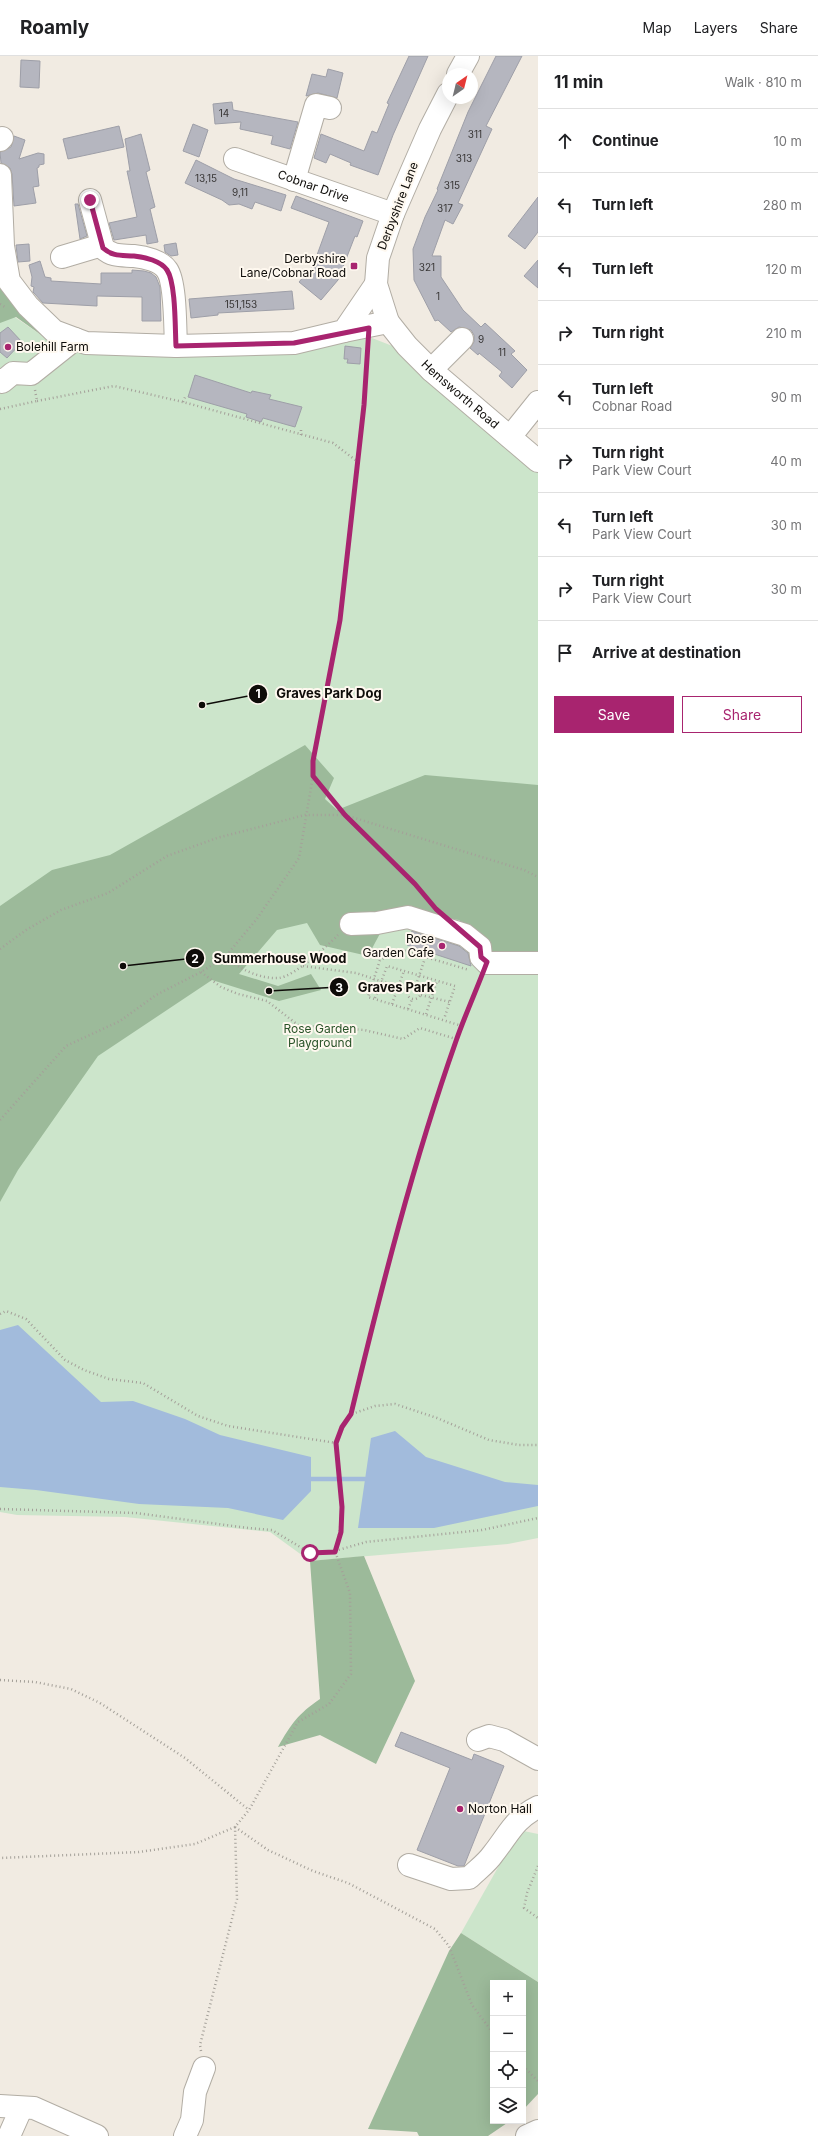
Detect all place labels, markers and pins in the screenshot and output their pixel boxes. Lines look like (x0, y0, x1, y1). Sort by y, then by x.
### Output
place label: Derbyshire Lane/Cobnar Road (240, 251, 346, 280)
marker: Derbyshire Lane/Cobnar Road (349, 261, 359, 271)
place label: Bolehill Farm (16, 339, 89, 354)
marker: Bolehill Farm (3, 342, 13, 352)
callout: Graves Park Dog (248, 681, 389, 706)
place label: Rose Garden Cafe (363, 931, 434, 960)
marker: Rose Garden Cafe (437, 941, 447, 951)
callout: Summerhouse Wood (185, 946, 354, 971)
callout: Graves Park (329, 975, 442, 1000)
place label: Norton Hall (468, 1801, 532, 1816)
marker: Norton Hall (455, 1804, 465, 1814)

